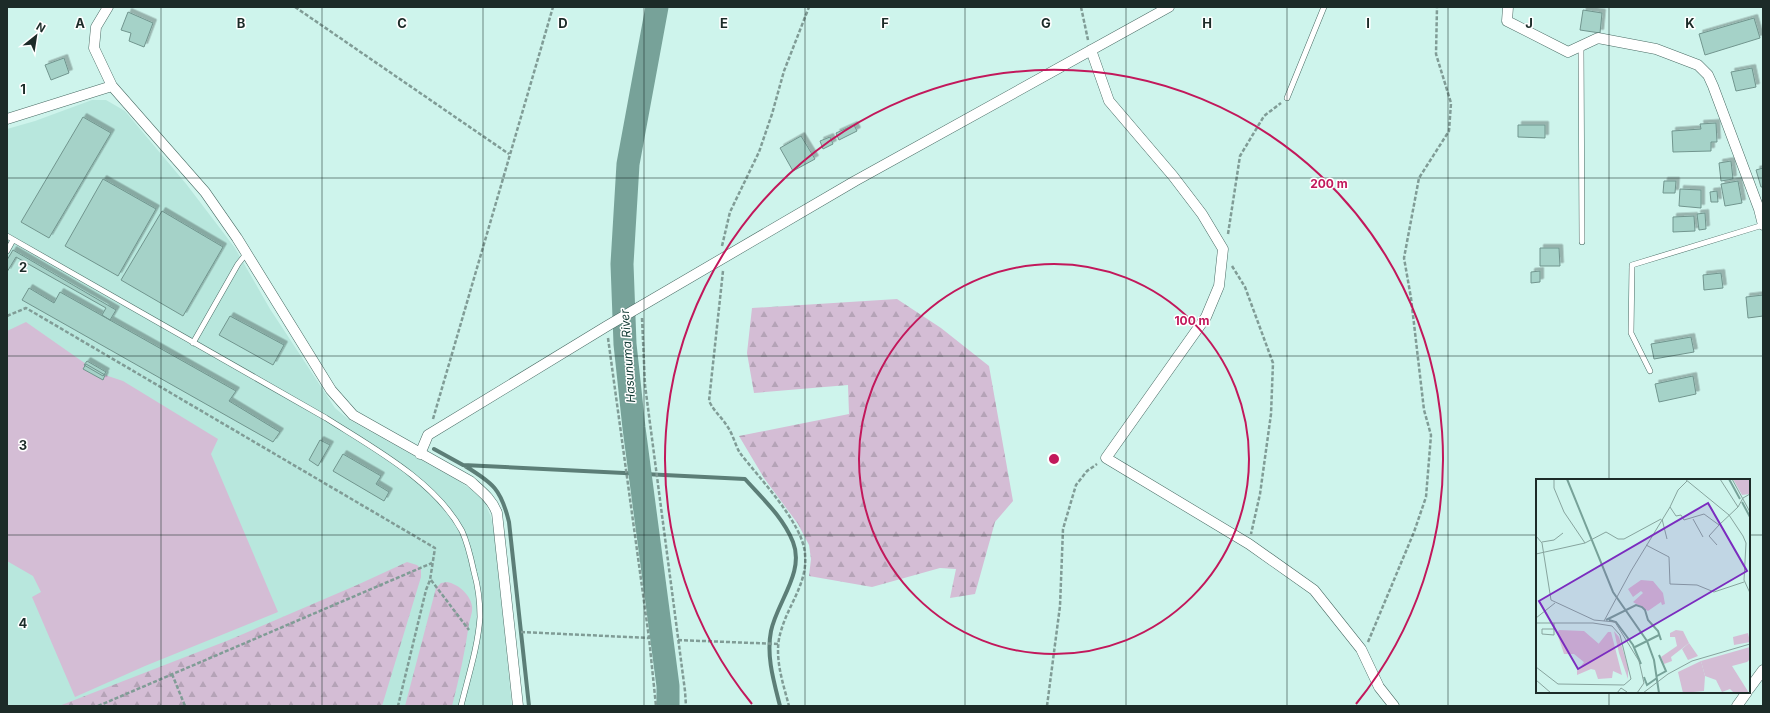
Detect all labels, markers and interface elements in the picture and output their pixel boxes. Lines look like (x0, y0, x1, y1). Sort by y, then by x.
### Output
text: A (75, 15, 85, 31)
text: B (237, 15, 246, 31)
text: C (397, 15, 407, 31)
text: D (558, 15, 568, 31)
text: E (720, 15, 728, 31)
text: F (881, 15, 889, 31)
text: G (1041, 15, 1051, 31)
text: H (1202, 15, 1212, 31)
text: I (1366, 15, 1370, 31)
text: J (1525, 15, 1533, 31)
text: K (1685, 15, 1695, 31)
north arrow (16, 16, 56, 56)
text: N (34, 19, 48, 35)
text: 1 (20, 81, 26, 97)
text: 200 m (1310, 176, 1348, 191)
text: 2 (19, 259, 27, 275)
water label: Hasunuma River (617, 308, 638, 403)
text: 100 m (1174, 313, 1210, 328)
text: 3 (19, 437, 27, 453)
centre of rings (1047, 452, 1061, 466)
inset map (1536, 479, 1750, 693)
text: 4 (19, 615, 28, 631)

